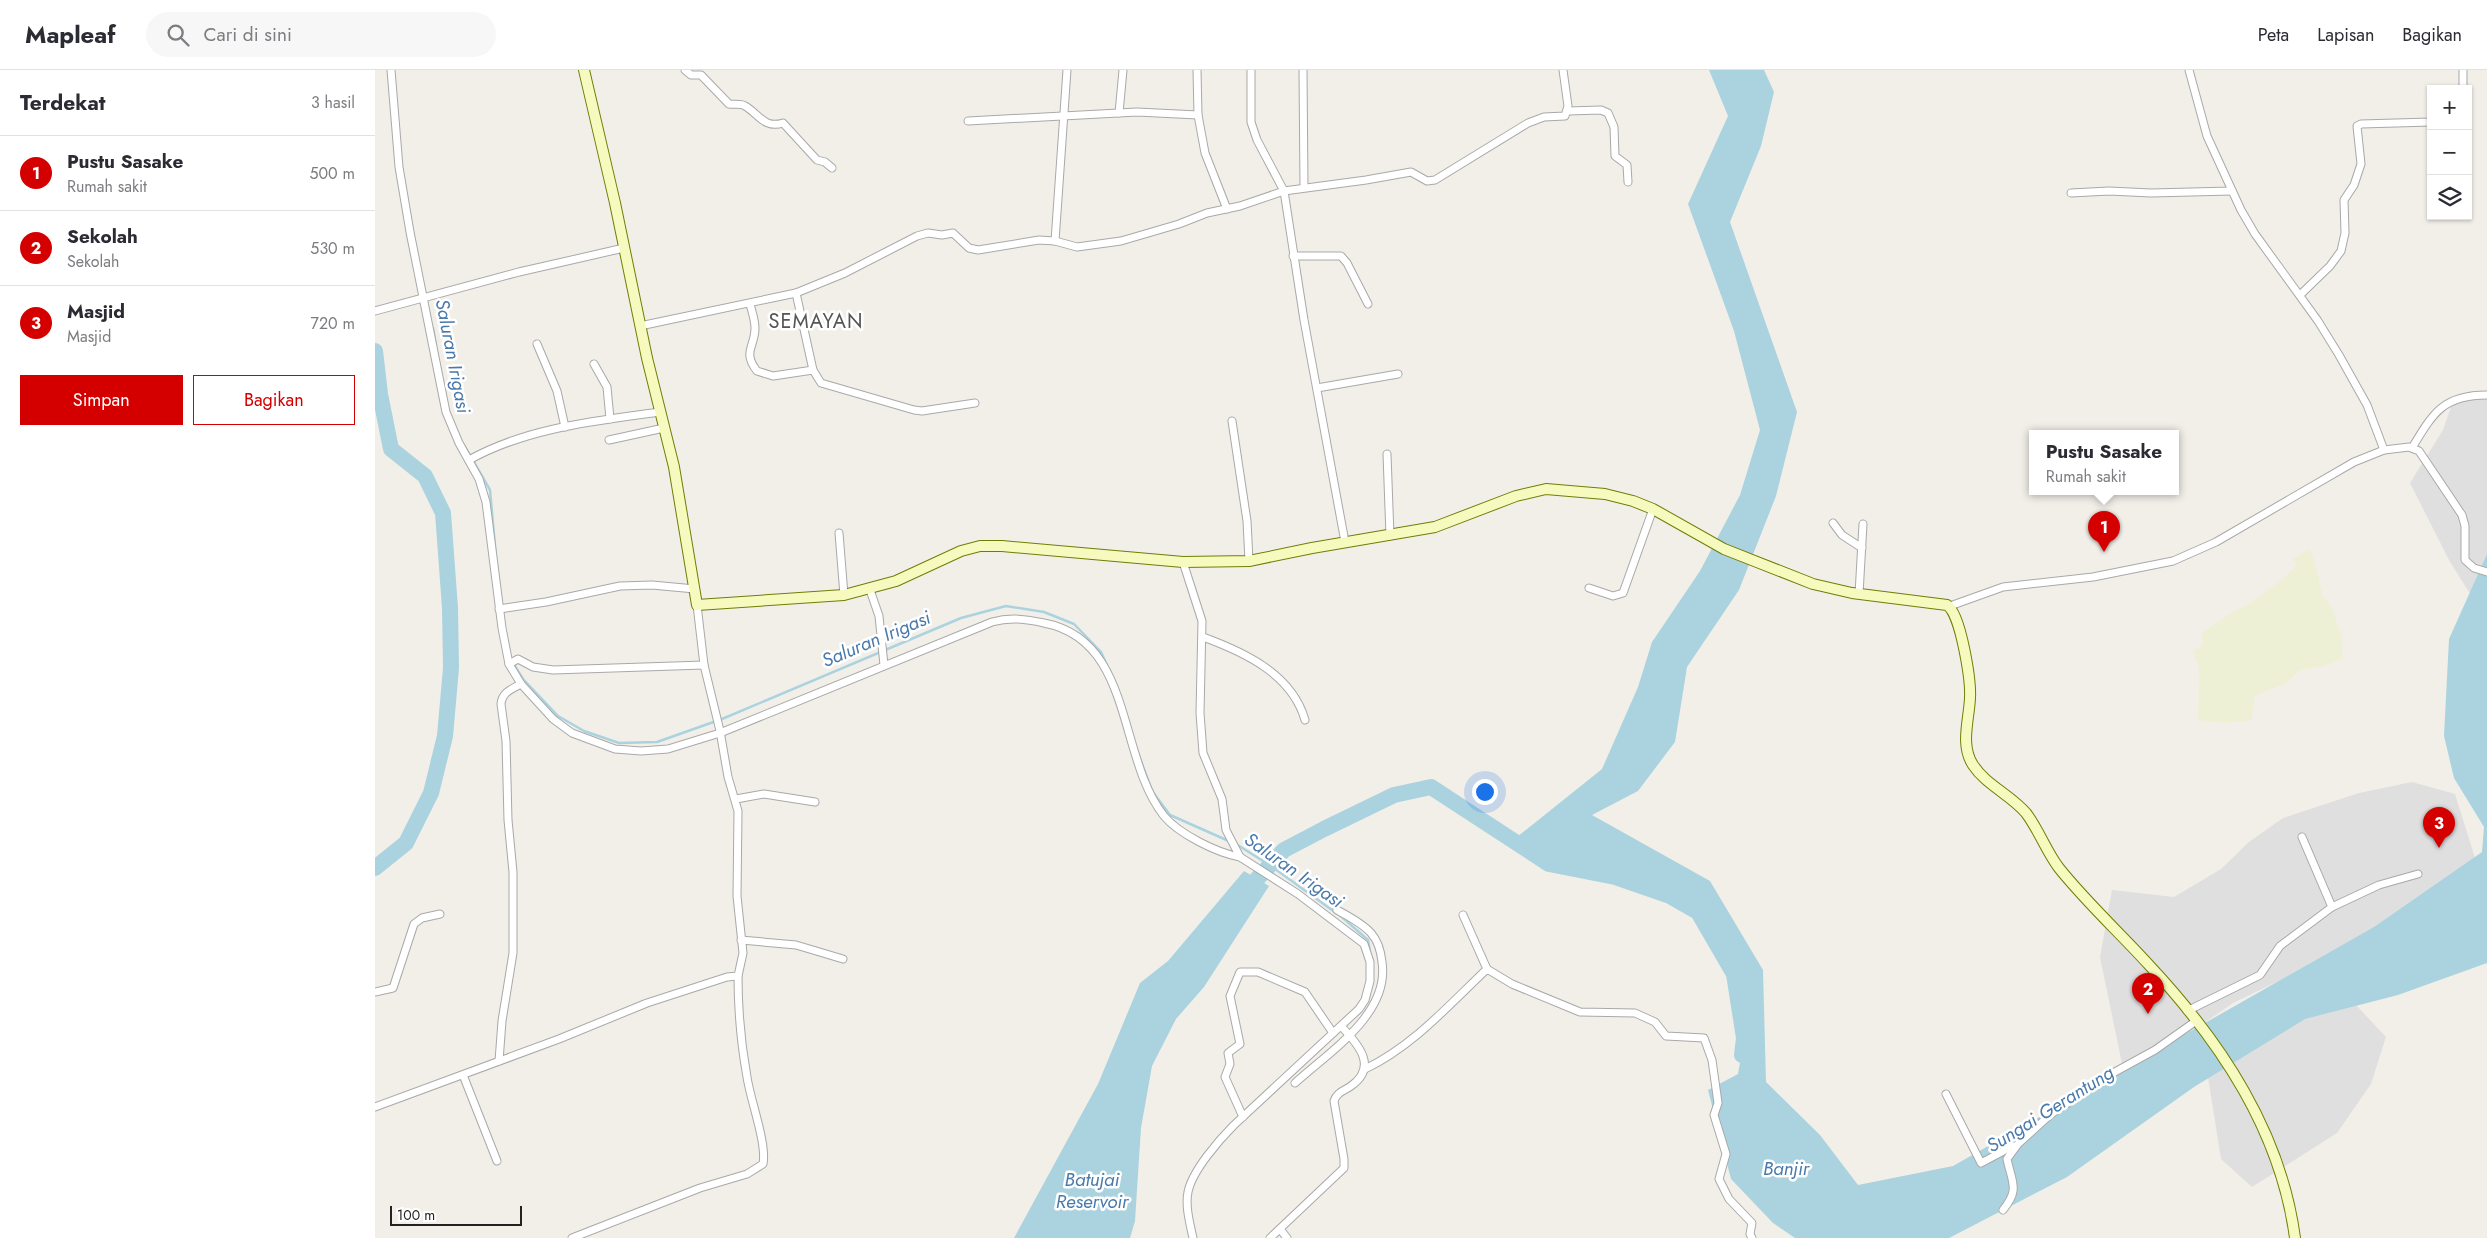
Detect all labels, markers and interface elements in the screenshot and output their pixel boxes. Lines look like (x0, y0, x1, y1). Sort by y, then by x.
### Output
search box (146, 12, 496, 57)
text: Mapleaf (25, 17, 116, 52)
icon: search (164, 21, 192, 49)
text: Cari di sini (204, 21, 292, 48)
text: Peta (2258, 22, 2289, 48)
text: Lapisan (2317, 22, 2374, 48)
text: Bagikan (2402, 22, 2462, 48)
map controls (2427, 85, 2472, 220)
button: + (2427, 85, 2472, 130)
text: Terdekat (20, 88, 105, 118)
text: 3 hasil (311, 91, 355, 114)
button: − (2427, 130, 2472, 175)
text: Pustu Sasake (67, 148, 183, 175)
text: 1 (32, 162, 40, 185)
text: 500 m (309, 162, 355, 185)
text: Rumah sakit (67, 175, 147, 198)
button: layers (2427, 175, 2472, 220)
text: Sekolah (67, 223, 138, 250)
text: 2 (31, 237, 41, 260)
text: 530 m (310, 237, 355, 260)
text: Sekolah (67, 250, 119, 273)
water label: Saluran Irigasi (429, 297, 478, 417)
text: Masjid (67, 298, 125, 325)
district label: SEMAYAN (769, 307, 863, 336)
text: 3 (31, 312, 41, 335)
text: 720 m (311, 312, 355, 335)
text: Masjid (67, 325, 111, 348)
button: Simpan (20, 375, 183, 425)
button: Bagikan (193, 375, 355, 425)
popup (2029, 430, 2179, 495)
text: Pustu Sasake (2046, 438, 2162, 465)
text: Rumah sakit (2046, 465, 2126, 488)
pin: 1 (2088, 511, 2120, 552)
water label: Saluran Irigasi (818, 604, 936, 674)
your location (1472, 779, 1498, 805)
pin: 3 (2423, 807, 2455, 848)
water label: Saluran Irigasi (1239, 826, 1350, 915)
pin: 2 (2132, 973, 2164, 1014)
water label: Sungai Gerantung (1981, 1059, 2119, 1159)
water label: Banjir (1763, 1155, 1811, 1182)
water label: Batujai Reservoir (1056, 1166, 1130, 1215)
scale bar (390, 1203, 523, 1226)
text: 100 m (397, 1205, 435, 1225)

